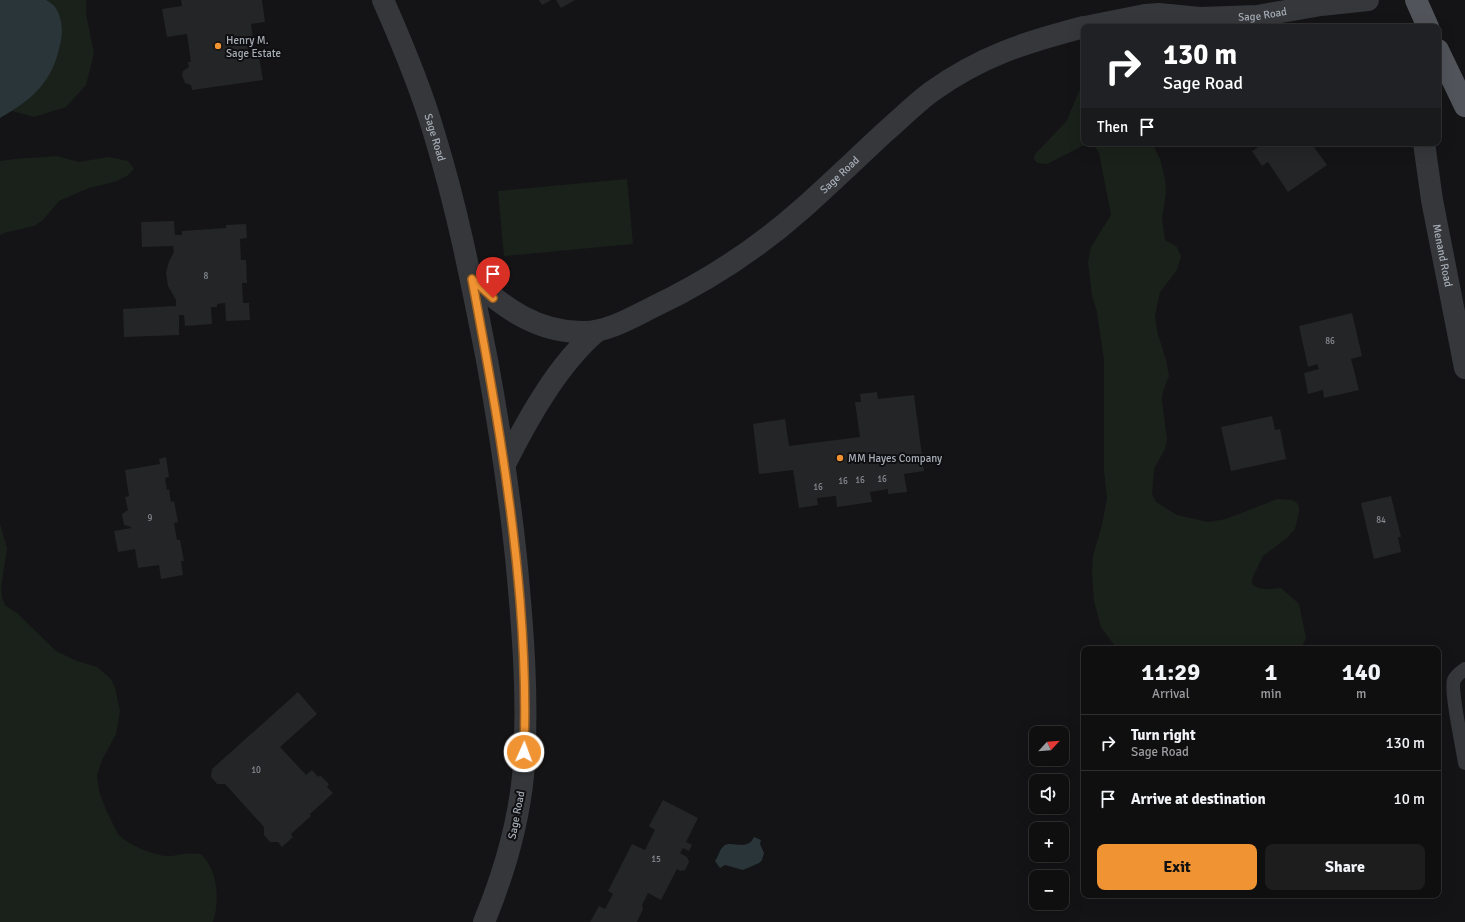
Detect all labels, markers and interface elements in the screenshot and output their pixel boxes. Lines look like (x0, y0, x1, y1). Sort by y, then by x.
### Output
street label: Sage Road (1238, 5, 1288, 24)
place label: Henry M. Sage Estate (226, 34, 281, 60)
text: 130 m (1163, 38, 1237, 72)
icon: right (1097, 40, 1149, 92)
marker: Henry M. Sage Estate (213, 41, 223, 51)
text: Sage Road (1163, 72, 1243, 94)
street label: Sage Road (421, 112, 448, 163)
icon: arrive (1136, 116, 1158, 138)
text: Then (1097, 118, 1128, 136)
street label: Sage Road (817, 153, 862, 196)
street label: Menand Road (1430, 223, 1455, 288)
pin (476, 257, 510, 298)
icon: arrive (482, 263, 504, 285)
house number: 8 (204, 271, 209, 282)
house number: 86 (1325, 336, 1335, 347)
place label: MM Hayes Company (848, 452, 943, 465)
marker: MM Hayes Company (835, 453, 845, 463)
house number: 16 (877, 474, 887, 485)
house number: 16 (855, 475, 865, 486)
house number: 16 (838, 476, 848, 487)
house number: 16 (813, 482, 823, 493)
house number: 9 (148, 513, 153, 524)
house number: 84 (1376, 515, 1386, 526)
text: 11:29 (1141, 657, 1200, 687)
text: 1 (1265, 657, 1277, 687)
text: 140 (1342, 657, 1381, 687)
text: Arrival (1152, 686, 1189, 702)
text: min (1261, 686, 1282, 702)
text: m (1356, 686, 1366, 702)
north arrow (1029, 726, 1069, 766)
map controls (1029, 726, 1069, 910)
text: Turn right (1131, 726, 1196, 744)
position arrow (503, 731, 545, 773)
icon: right (1097, 732, 1119, 754)
text: 130 m (1385, 734, 1425, 752)
text: Sage Road (1131, 744, 1189, 760)
house number: 10 (251, 765, 261, 776)
button: sound (1029, 774, 1069, 814)
icon: arrive (1097, 788, 1119, 810)
street label: Sage Road (505, 790, 528, 840)
text: Arrive at destination (1131, 790, 1266, 808)
text: 10 m (1394, 790, 1425, 808)
button: + (1029, 822, 1069, 862)
button: Exit (1097, 844, 1257, 890)
button: Share (1265, 844, 1425, 890)
house number: 15 (651, 854, 661, 865)
button: − (1029, 870, 1069, 910)

